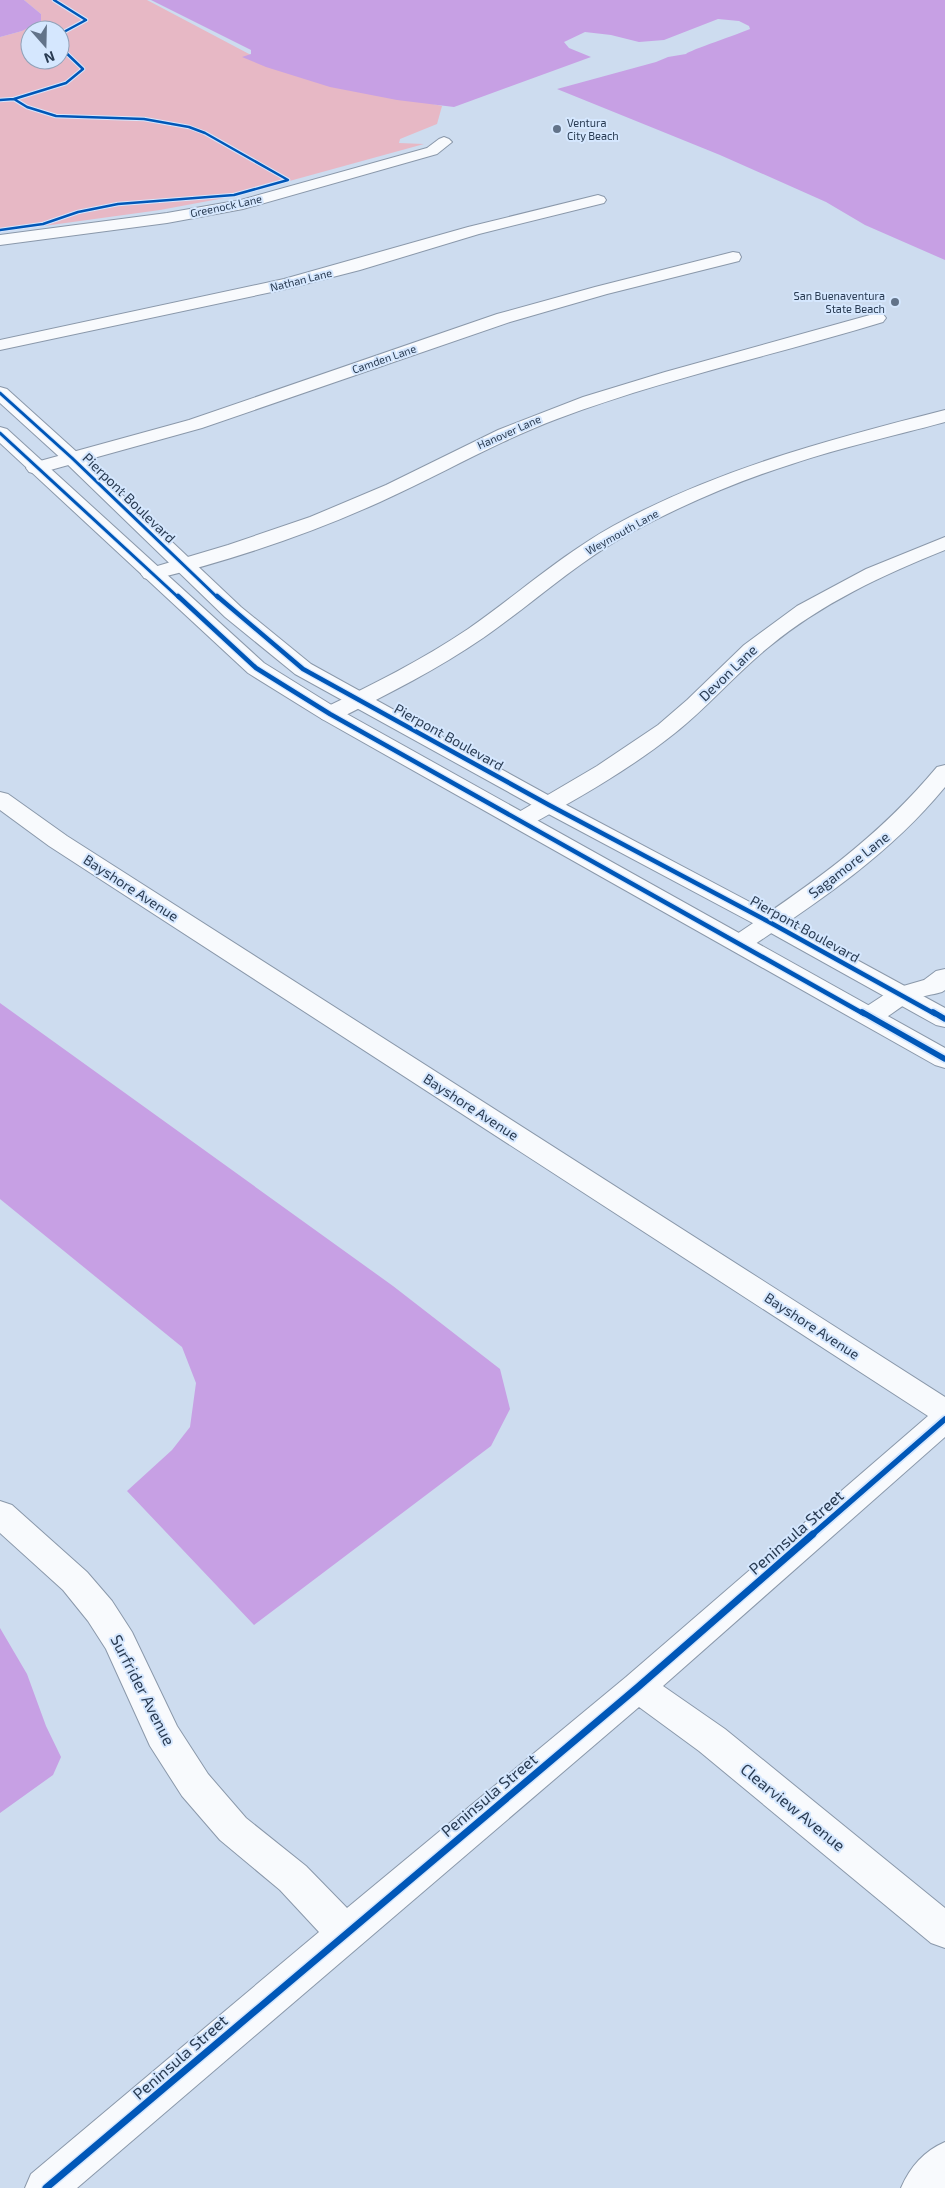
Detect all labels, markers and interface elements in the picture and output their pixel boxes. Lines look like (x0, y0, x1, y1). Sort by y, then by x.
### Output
north arrow (20, 20, 70, 70)
text: N (42, 48, 57, 67)
place label: Ventura City Beach (567, 116, 619, 142)
marker: Ventura City Beach (551, 123, 563, 135)
street label: Greenock Lane (189, 192, 263, 219)
street label: Nathan Lane (269, 266, 333, 293)
place label: San Buenaventura State Beach (794, 289, 885, 315)
marker: San Buenaventura State Beach (889, 296, 901, 308)
street label: Camden Lane (350, 341, 418, 376)
street label: Hanover Lane (475, 412, 543, 451)
street label: Pierpont Boulevard (79, 449, 179, 546)
street label: Weymouth Lane (583, 506, 660, 557)
street label: Devon Lane (695, 641, 760, 704)
street label: Pierpont Boulevard (392, 699, 507, 774)
street label: Sagamore Lane (805, 828, 892, 901)
street label: Bayshore Avenue (81, 851, 182, 925)
street label: Pierpont Boulevard (748, 891, 863, 966)
street label: Bayshore Avenue (421, 1070, 522, 1144)
street label: Bayshore Avenue (762, 1289, 863, 1363)
street label: Peninsula Street (744, 1485, 847, 1578)
street label: Surfrider Avenue (107, 1631, 180, 1748)
street label: Peninsula Street (437, 1749, 540, 1840)
street label: Clearview Avenue (737, 1759, 849, 1854)
street label: Peninsula Street (128, 2010, 231, 2103)

